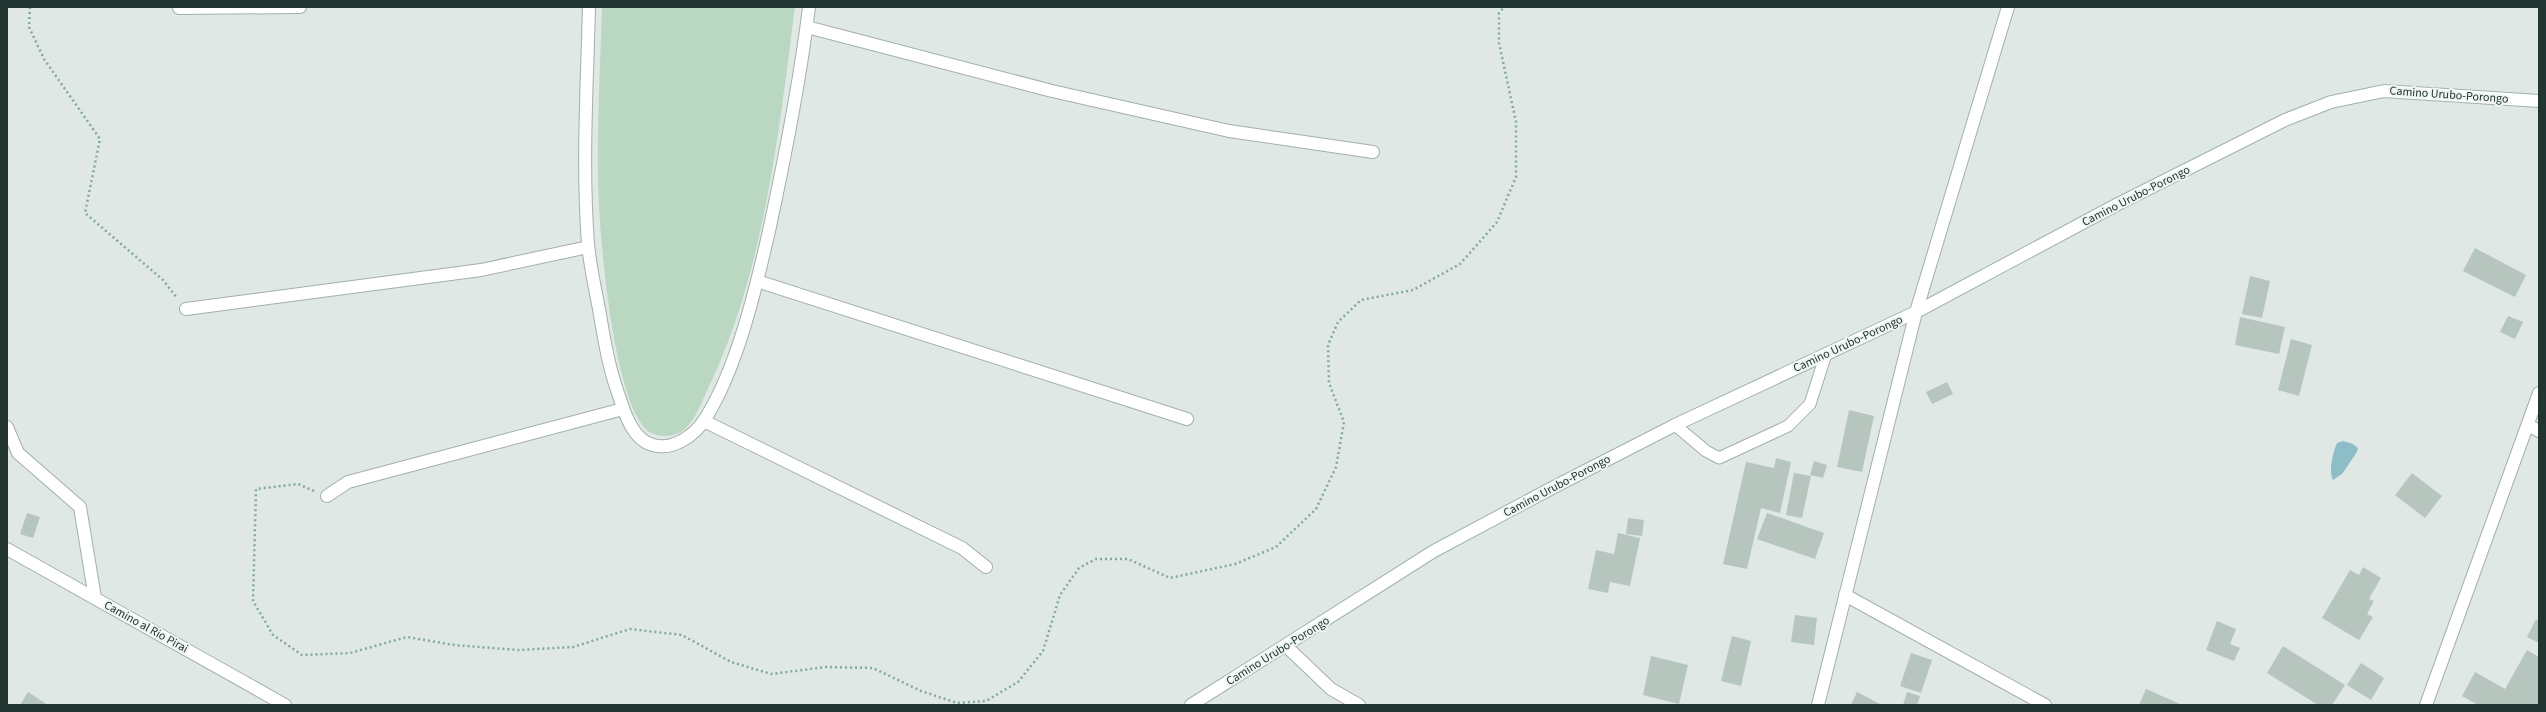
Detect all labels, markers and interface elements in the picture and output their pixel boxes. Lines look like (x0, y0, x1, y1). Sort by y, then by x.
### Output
street label: Camino Urubo-Porongo (2389, 82, 2509, 108)
street label: Camino Urubo-Porongo (2079, 161, 2193, 231)
street label: Camino Urubo-Porongo (1790, 311, 1906, 377)
street label: Camino Urubo-Porongo (1500, 451, 1614, 521)
street label: Camino al Rio Pirai (101, 597, 191, 657)
street label: Camino Urubo-Porongo (1223, 612, 1333, 690)

